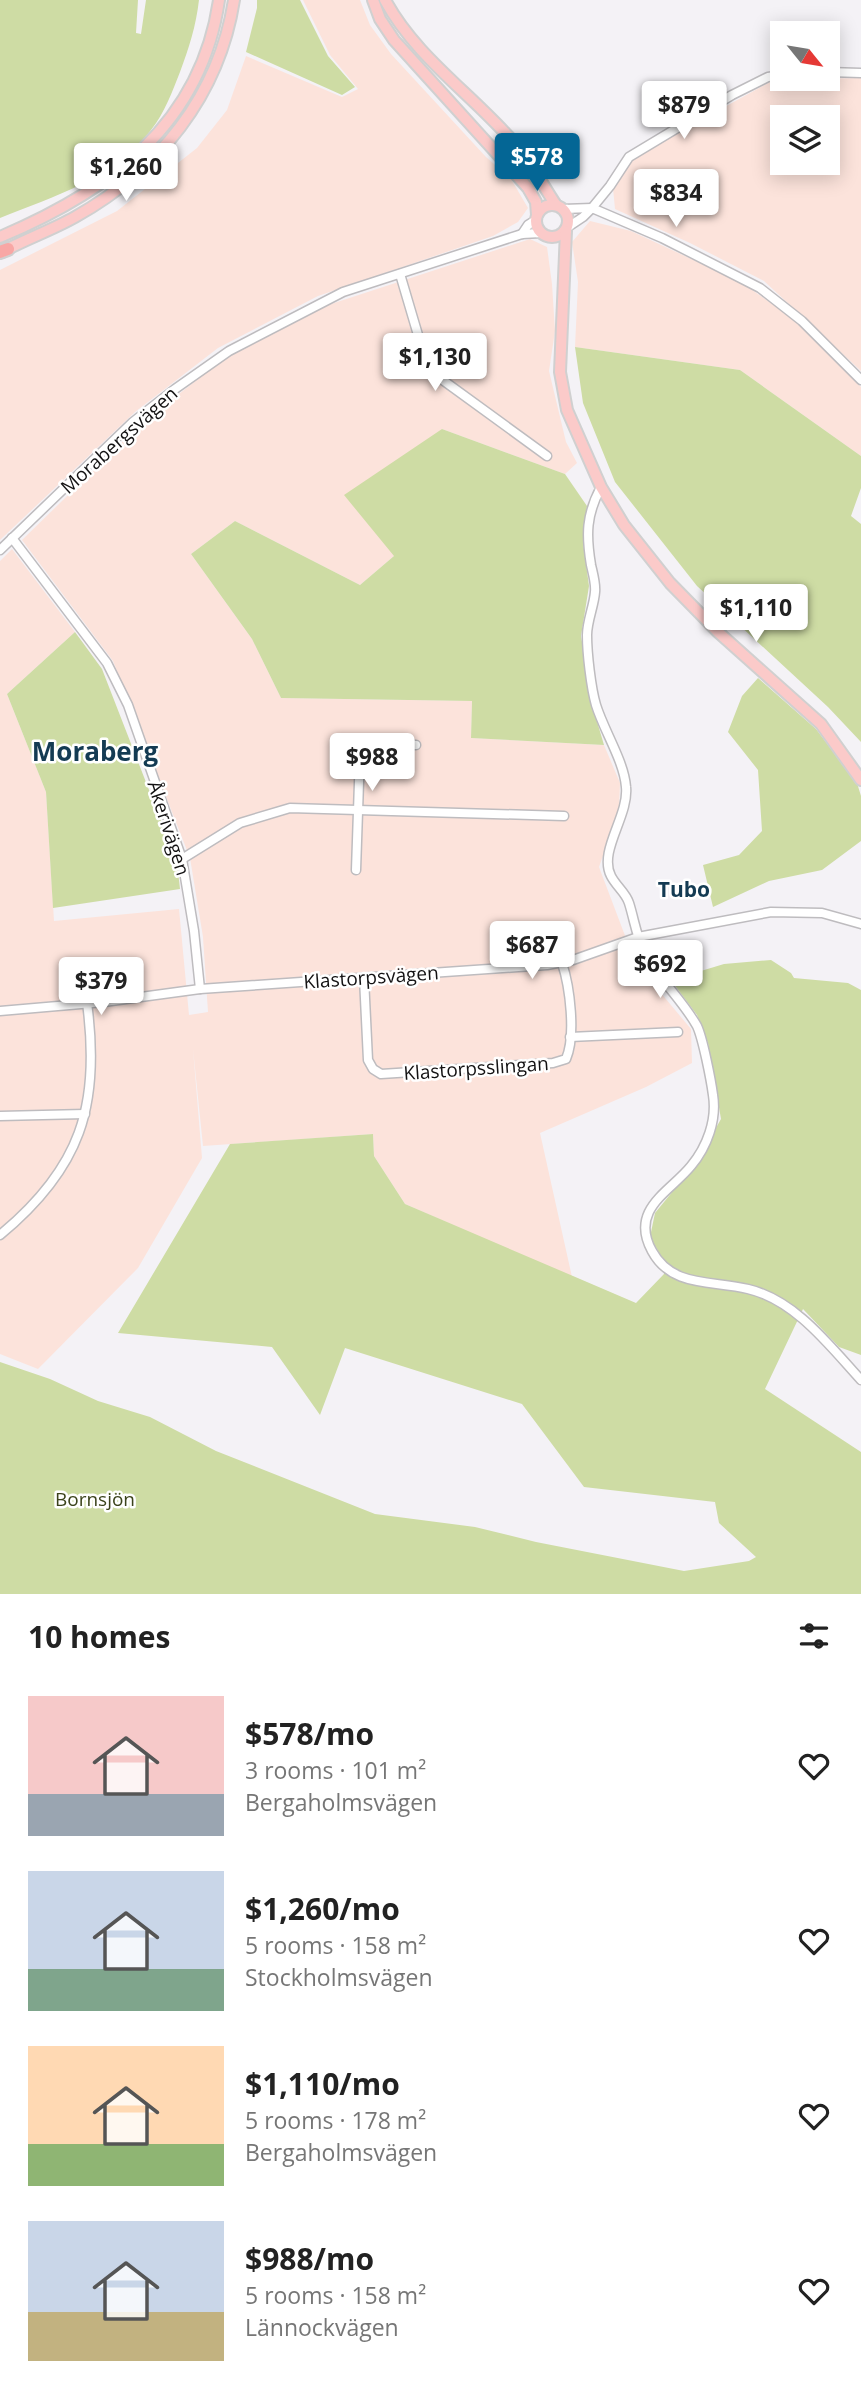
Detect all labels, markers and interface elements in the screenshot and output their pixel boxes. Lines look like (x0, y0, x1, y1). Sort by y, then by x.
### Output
north arrow (770, 21, 840, 91)
map controls (770, 21, 840, 175)
pin: $879 (643, 82, 725, 141)
text: $879 (658, 88, 710, 120)
button: layers (770, 105, 840, 175)
pin: $578 (496, 134, 578, 193)
text: $578 (511, 140, 563, 172)
pin: $1,260 (69, 144, 183, 203)
text: $1,260 (90, 150, 162, 182)
pin: $834 (635, 170, 717, 229)
text: $834 (650, 176, 702, 208)
pin: $1,130 (378, 334, 492, 393)
text: $1,130 (399, 340, 471, 372)
street label: Morabergsvägen (55, 380, 183, 500)
pin: $1,110 (699, 584, 813, 644)
text: $1,110 (720, 591, 792, 623)
district label: Moraberg (32, 733, 159, 769)
pin: $988 (331, 734, 413, 793)
text: $988 (346, 740, 398, 772)
street label: Åkerivägen (142, 777, 196, 879)
district label: Tubo (658, 875, 710, 903)
pin: $687 (491, 922, 573, 981)
text: $687 (506, 928, 558, 960)
pin: $692 (619, 940, 701, 1000)
text: $692 (634, 947, 686, 979)
pin: $379 (60, 958, 142, 1017)
street label: Klastorpsvägen (303, 959, 439, 995)
text: $379 (75, 964, 127, 996)
street label: Klastorpsslingan (403, 1050, 549, 1086)
park label: Bornsjön (55, 1486, 135, 1512)
text: 10 homes (28, 1616, 171, 1657)
icon: filters (795, 1617, 833, 1655)
text: $578/mo (245, 1713, 374, 1754)
icon: home (84, 1724, 168, 1808)
icon: heart (795, 1747, 833, 1785)
text: 3 rooms · 101 m² (245, 1754, 426, 1786)
text: Bergaholmsvägen (245, 1786, 437, 1818)
text: $1,260/mo (245, 1888, 400, 1929)
icon: home (84, 1899, 168, 1983)
icon: heart (795, 1922, 833, 1960)
text: 5 rooms · 158 m² (245, 1929, 426, 1961)
text: Stockholmsvägen (245, 1961, 433, 1993)
text: $1,110/mo (245, 2063, 400, 2104)
icon: home (84, 2074, 168, 2158)
icon: heart (795, 2097, 833, 2135)
text: 5 rooms · 178 m² (245, 2104, 426, 2136)
text: Bergaholmsvägen (245, 2136, 437, 2168)
text: $988/mo (245, 2238, 374, 2279)
icon: home (84, 2249, 168, 2333)
icon: heart (795, 2272, 833, 2310)
text: 5 rooms · 158 m² (245, 2279, 426, 2311)
text: Lännockvägen (245, 2311, 399, 2343)

